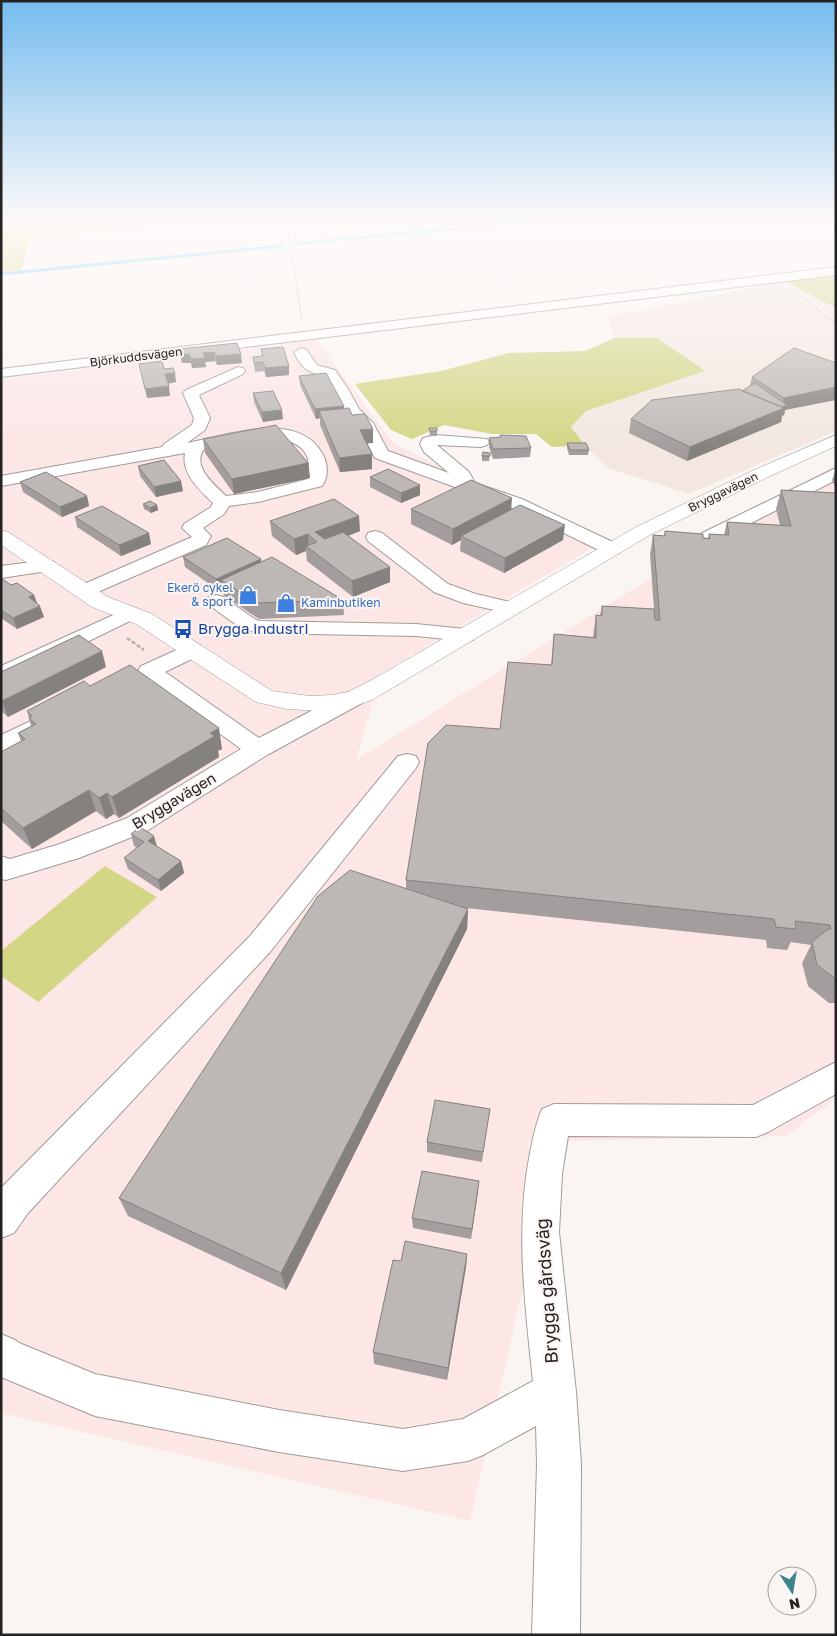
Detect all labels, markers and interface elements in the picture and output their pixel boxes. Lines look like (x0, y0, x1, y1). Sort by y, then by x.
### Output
street label: Björkuddsvägen (89, 343, 183, 370)
street label: Bryggavägen (685, 468, 760, 515)
place label: Ekerö cykel & sport (167, 580, 233, 609)
shop icon: Ekerö cykel & sport (237, 584, 259, 606)
shop icon: Kaminbutiken (275, 592, 297, 614)
place label: Kaminbutiken (301, 595, 381, 610)
bus stop icon: Brygga industri (172, 618, 194, 640)
place label: Brygga industri (198, 619, 309, 637)
street label: Bryggavägen (128, 768, 219, 832)
street label: Brygga gårdsväg (530, 1218, 562, 1365)
north arrow (767, 1566, 817, 1616)
text: N (788, 1595, 802, 1614)

